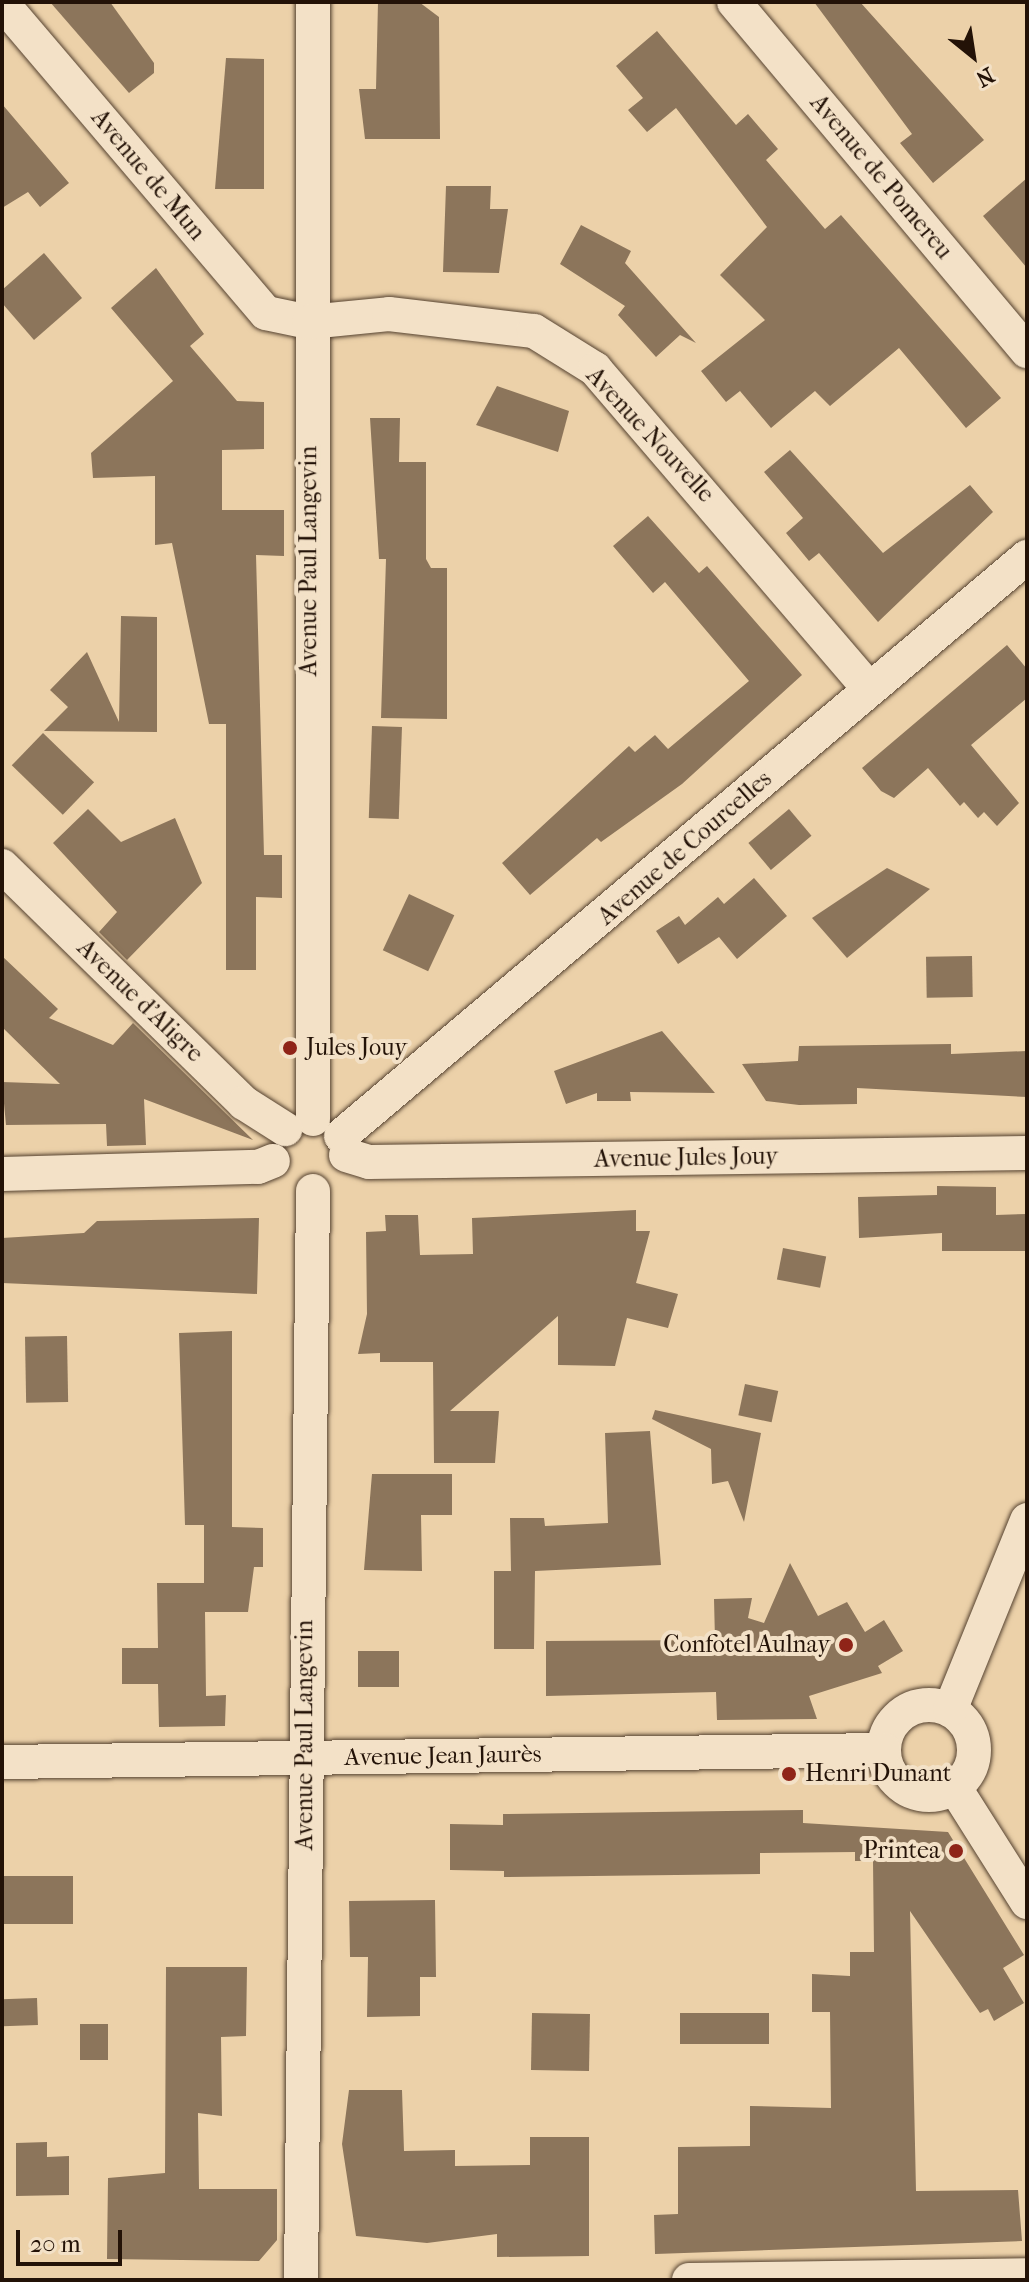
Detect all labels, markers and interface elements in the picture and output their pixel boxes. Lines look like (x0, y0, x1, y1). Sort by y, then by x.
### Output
north arrow (933, 16, 1013, 96)
text: N (971, 61, 999, 92)
street label: Avenue de Pomereu (804, 89, 958, 265)
street label: Avenue de Mun (85, 104, 211, 246)
street label: Avenue Nouvelle (580, 362, 720, 508)
street label: Avenue Paul Langevin (295, 446, 323, 676)
street label: Avenue de Courcelles (592, 765, 778, 931)
street label: Avenue d'Aligre (71, 934, 209, 1068)
place label: Jules Jouy (306, 1034, 407, 1062)
marker: Jules Jouy (281, 1039, 299, 1057)
street label: Avenue Jules Jouy (594, 1142, 778, 1174)
street label: Avenue Paul Langevin (291, 1620, 319, 1850)
place label: Confotel Aulnay (663, 1631, 830, 1659)
marker: Confotel Aulnay (837, 1636, 855, 1654)
street label: Avenue Jean Jaurès (344, 1740, 542, 1772)
place label: Henri Dunant (805, 1760, 951, 1788)
marker: Henri Dunant (780, 1765, 798, 1783)
place label: Printea (863, 1837, 940, 1865)
marker: Printea (947, 1842, 965, 1860)
scale bar (20, 2214, 126, 2264)
text: 20 m (30, 2230, 81, 2258)

